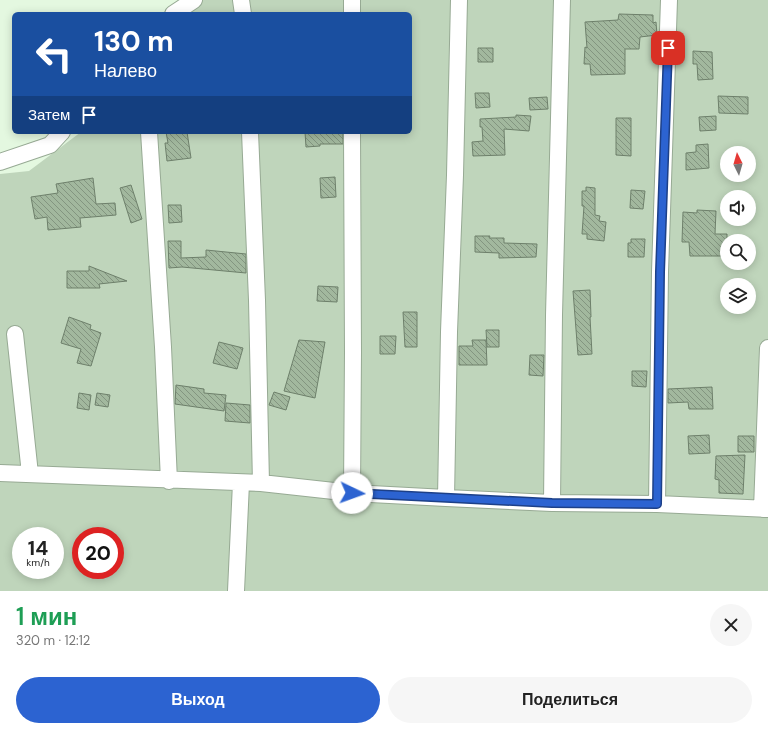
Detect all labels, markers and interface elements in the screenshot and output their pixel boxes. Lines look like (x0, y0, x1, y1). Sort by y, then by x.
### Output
text: 130 m (94, 23, 174, 60)
icon: left (28, 28, 80, 80)
pin (651, 31, 685, 65)
icon: arrive (657, 37, 679, 59)
text: Налево (94, 59, 157, 83)
icon: arrive (78, 104, 100, 126)
text: Затем (28, 105, 70, 125)
north arrow (720, 146, 756, 182)
map controls (720, 146, 756, 314)
button: sound (720, 190, 756, 226)
button: search (720, 234, 756, 270)
button: layers (720, 278, 756, 314)
position arrow (331, 472, 373, 514)
speed limit sign: 20 (72, 527, 124, 579)
text: 14 (28, 535, 48, 561)
text: km/h (26, 556, 50, 569)
text: 1 мин (16, 601, 77, 632)
button: close (710, 604, 752, 646)
text: 320 m · 12:12 (16, 632, 90, 649)
button: Выход (16, 677, 380, 723)
button: Поделиться (388, 677, 752, 723)

